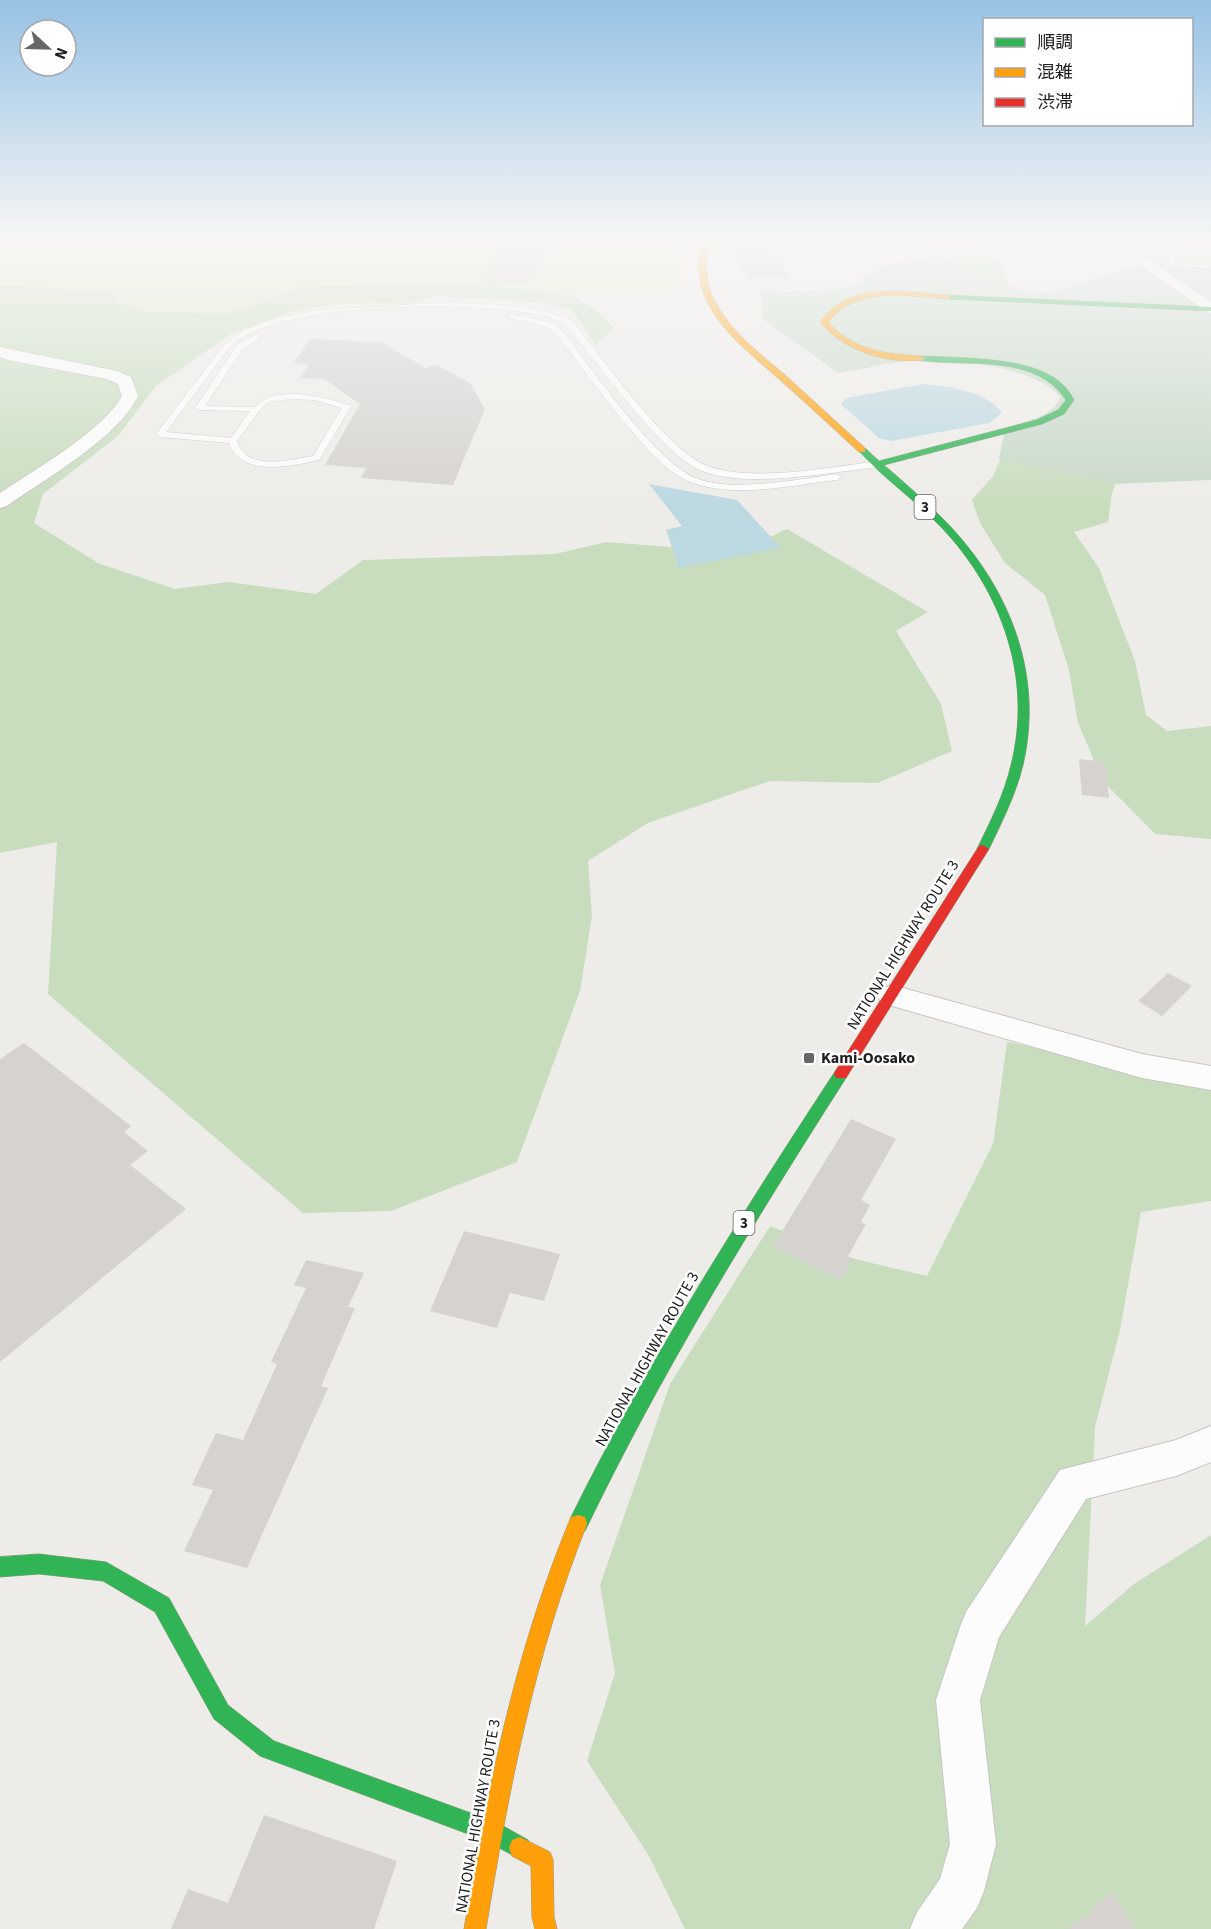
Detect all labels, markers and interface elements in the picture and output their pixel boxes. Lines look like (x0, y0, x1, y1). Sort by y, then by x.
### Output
north arrow (18, 18, 78, 78)
legend (983, 18, 1193, 126)
text: 順調 (1037, 30, 1073, 55)
text: N (49, 44, 73, 62)
text: 混雑 (1037, 60, 1073, 85)
text: 渋滞 (1037, 90, 1073, 115)
road number: 3 (914, 495, 936, 519)
street label: NATIONAL HIGHWAY ROUTE 3 (842, 856, 964, 1034)
place label: Kami-Oosako (821, 1047, 915, 1069)
marker: Kami-Oosako (802, 1051, 816, 1065)
road number: 3 (734, 1211, 754, 1235)
street label: NATIONAL HIGHWAY ROUTE 3 (590, 1268, 704, 1450)
street label: NATIONAL HIGHWAY ROUTE 3 (450, 1717, 506, 1915)

